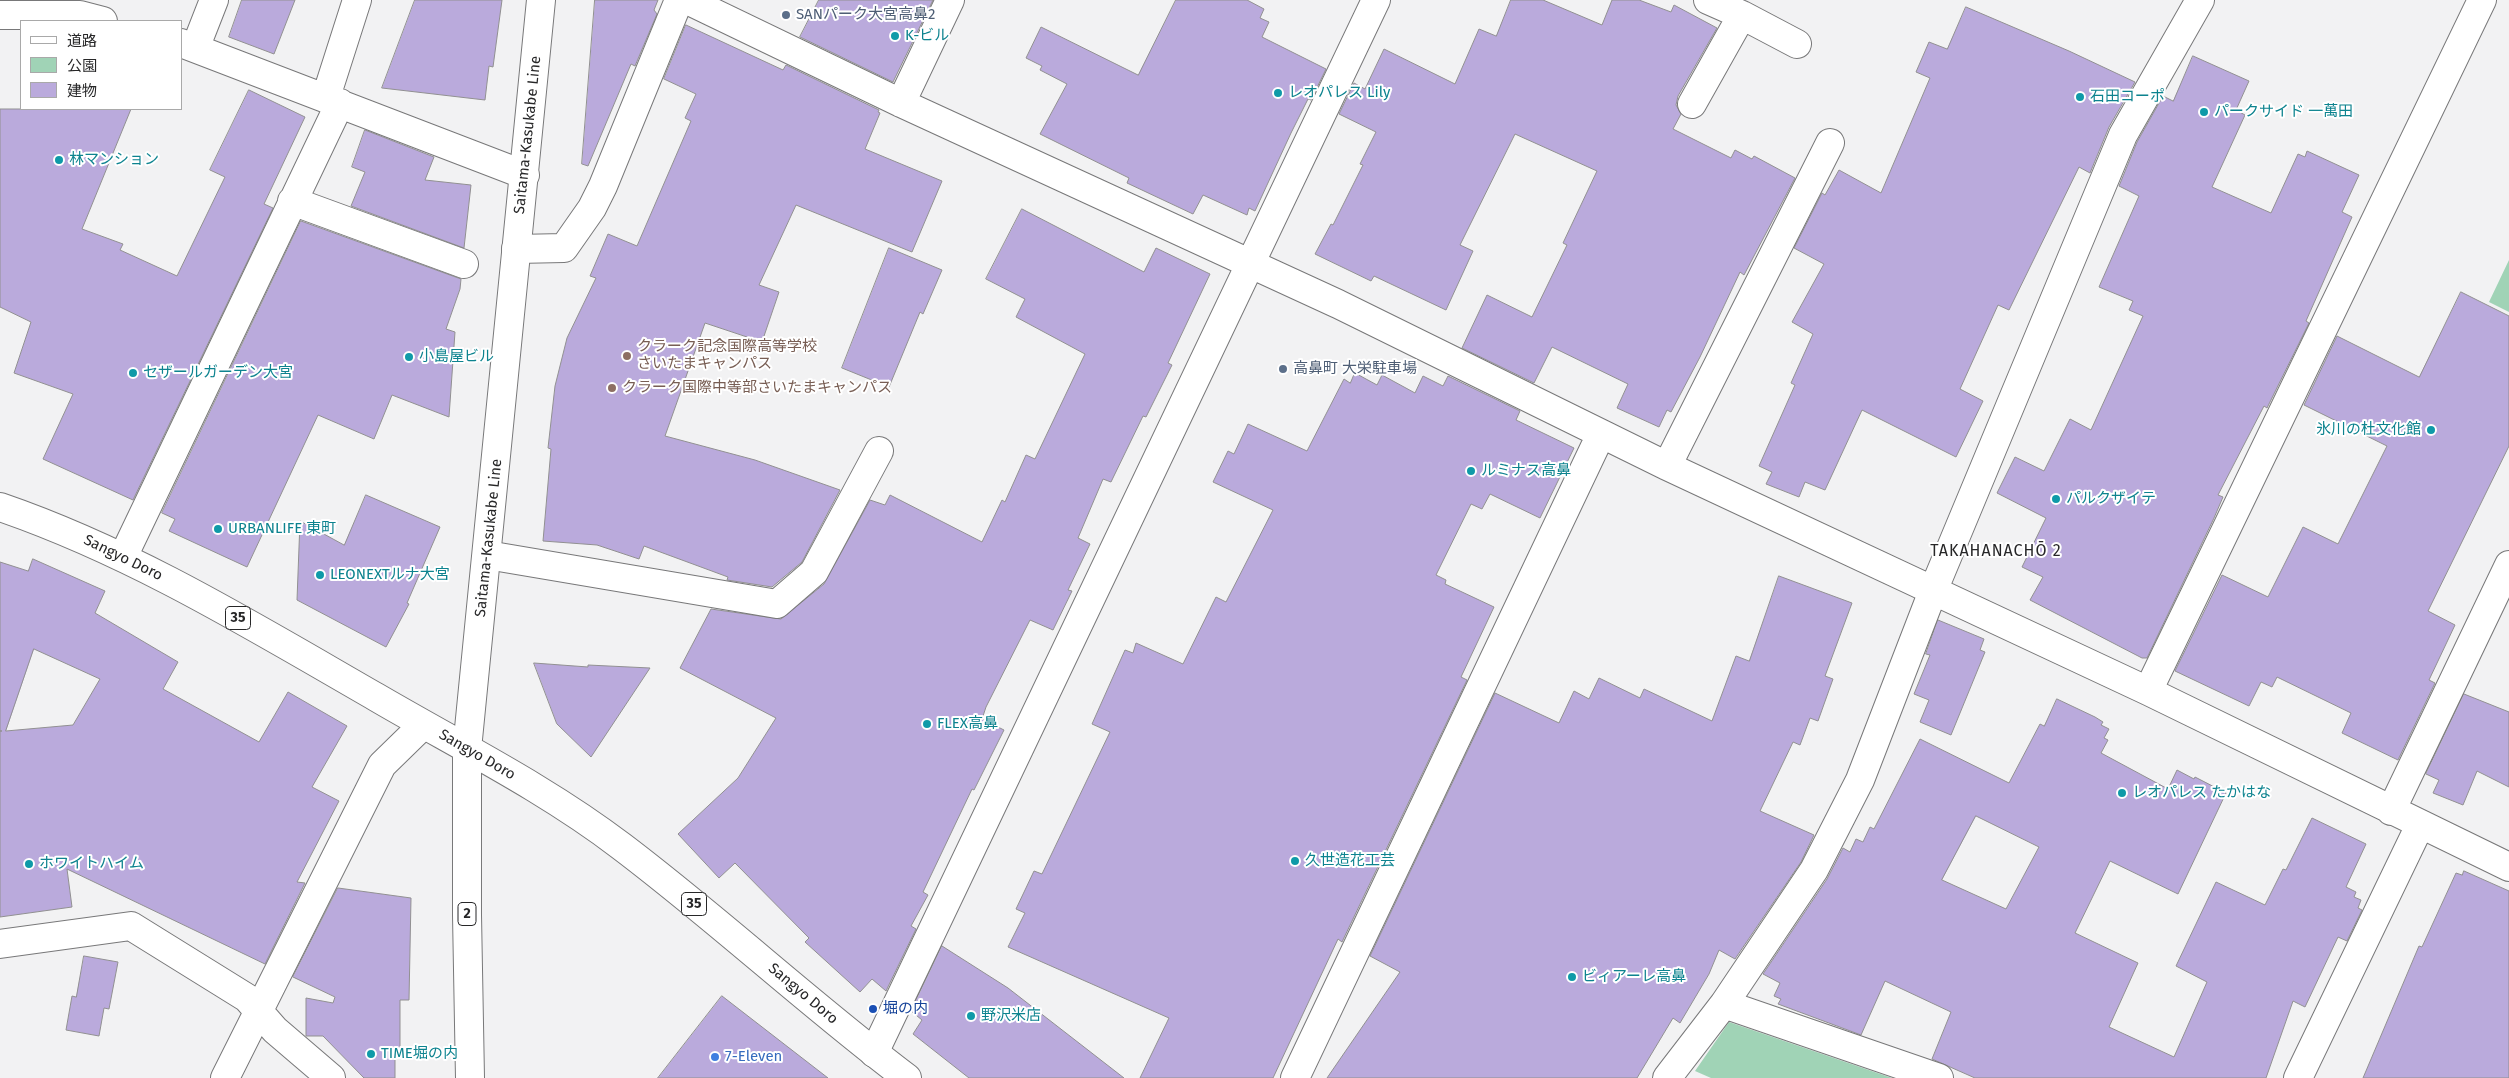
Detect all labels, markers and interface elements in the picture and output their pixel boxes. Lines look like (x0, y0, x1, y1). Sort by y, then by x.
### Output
place label: SANパーク大宮高鼻2 (796, 6, 935, 24)
marker: SANパーク大宮高鼻2 (780, 9, 792, 21)
legend (20, 20, 182, 110)
place label: K-ビル (905, 27, 949, 45)
marker: K-ビル (889, 30, 901, 42)
text: 道路 (67, 32, 97, 50)
street label: Saitama-Kasukabe Line (511, 55, 545, 215)
text: 公園 (67, 57, 97, 75)
text: 建物 (67, 82, 97, 100)
place label: レオパレス Lily (1288, 84, 1390, 102)
marker: レオパレス Lily (1272, 87, 1284, 99)
place label: 石田コーポ (2090, 88, 2165, 106)
marker: 石田コーポ (2074, 91, 2086, 103)
place label: パークサイド 一萬田 (2214, 103, 2353, 121)
marker: パークサイド 一萬田 (2198, 106, 2210, 118)
place label: 林マンション (69, 151, 159, 169)
marker: 林マンション (53, 154, 65, 166)
place label: クラーク記念国際高等学校 さいたまキャンパス (637, 338, 817, 373)
place label: 小島屋ビル (419, 348, 494, 366)
marker: クラーク記念国際高等学校 さいたまキャンパス (621, 350, 633, 362)
marker: 小島屋ビル (403, 351, 415, 363)
place label: 高鼻町 大栄駐車場 (1293, 360, 1417, 378)
marker: 高鼻町 大栄駐車場 (1277, 363, 1289, 375)
place label: セザールガーデン大宮 (143, 364, 293, 382)
marker: セザールガーデン大宮 (127, 367, 139, 379)
place label: クラーク国際中等部さいたまキャンパス (622, 379, 892, 397)
marker: クラーク国際中等部さいたまキャンパス (606, 382, 618, 394)
place label: 氷川の杜文化館 (2316, 421, 2421, 439)
marker: 氷川の杜文化館 (2425, 424, 2437, 436)
street label: Saitama-Kasukabe Line (472, 458, 506, 618)
place label: ルミナス高鼻 (1481, 462, 1571, 480)
marker: ルミナス高鼻 (1465, 465, 1477, 477)
place label: パルクザイテ (2066, 490, 2156, 508)
marker: パルクザイテ (2050, 493, 2062, 505)
place label: URBANLIFE 東町 (228, 520, 336, 538)
marker: URBANLIFE 東町 (212, 523, 224, 535)
street label: Sangyo Doro (81, 531, 165, 585)
district label: TAKAHANACHŌ 2 (1929, 542, 2063, 562)
place label: LEONEXTルナ大宮 (330, 566, 450, 584)
marker: LEONEXTルナ大宮 (314, 569, 326, 581)
road number: 35 (226, 606, 250, 630)
place label: FLEX高鼻 (937, 715, 998, 733)
marker: FLEX高鼻 (921, 718, 933, 730)
street label: Sangyo Doro (435, 726, 519, 784)
place label: レオパレス たかはな (2132, 784, 2271, 802)
marker: レオパレス たかはな (2116, 787, 2128, 799)
place label: 久世造花工芸 (1305, 852, 1395, 870)
place label: ホワイトハイム (39, 855, 144, 873)
marker: 久世造花工芸 (1289, 855, 1301, 867)
marker: ホワイトハイム (23, 858, 35, 870)
road number: 35 (682, 892, 706, 916)
road number: 2 (458, 902, 476, 926)
street label: Sangyo Doro (764, 960, 842, 1028)
place label: ビィアーレ高鼻 (1582, 968, 1686, 986)
marker: ビィアーレ高鼻 (1566, 971, 1578, 983)
place label: 堀の内 (883, 1000, 928, 1018)
marker: 堀の内 (867, 1003, 879, 1015)
place label: 野沢米店 (981, 1007, 1041, 1025)
marker: 野沢米店 (965, 1010, 977, 1022)
place label: TIME堀の内 (381, 1045, 458, 1063)
marker: TIME堀の内 (365, 1048, 377, 1060)
place label: 7-Eleven (725, 1048, 782, 1066)
marker: 7-Eleven (709, 1051, 721, 1063)

